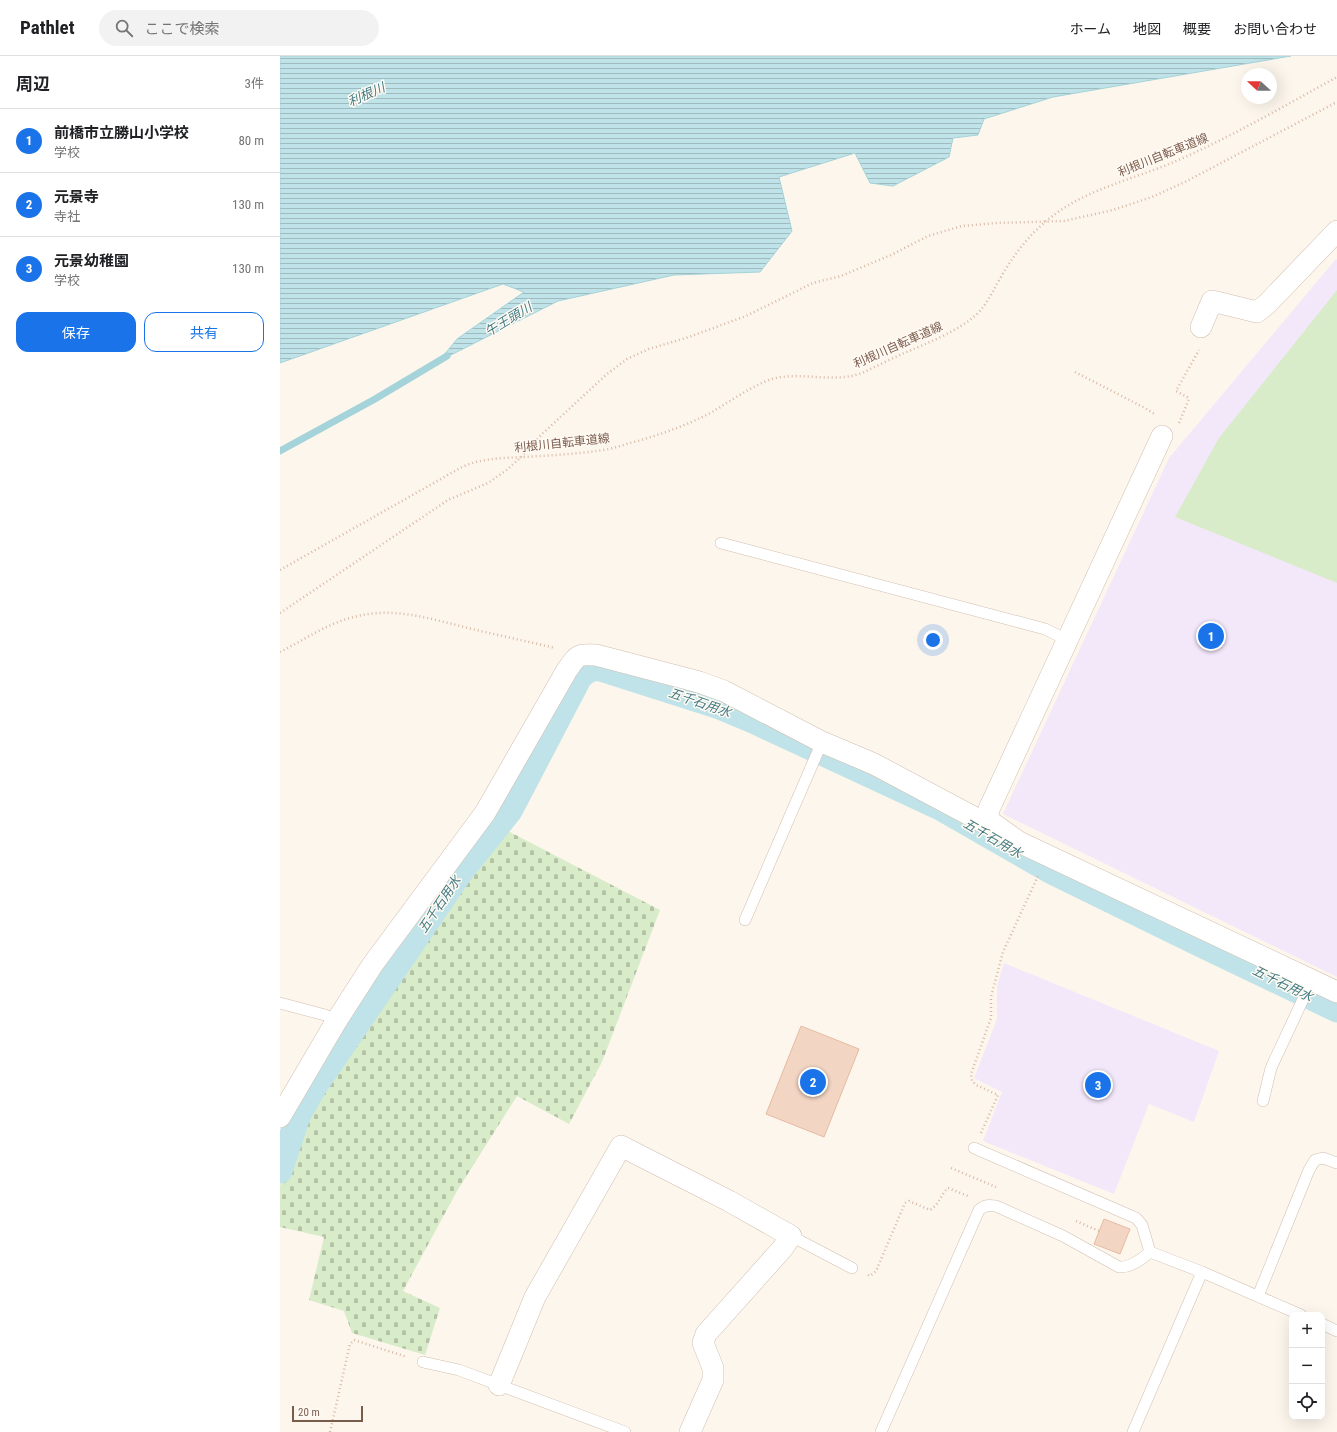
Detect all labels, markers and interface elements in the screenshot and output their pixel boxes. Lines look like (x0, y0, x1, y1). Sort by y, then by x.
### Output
search box (99, 10, 379, 46)
text: Pathlet (20, 16, 75, 39)
icon: search (113, 17, 135, 39)
text: ここで検索 (145, 20, 220, 38)
text: ホーム (1069, 21, 1111, 37)
text: 地図 (1133, 21, 1161, 37)
text: 概要 (1183, 21, 1211, 37)
text: お問い合わせ (1233, 21, 1317, 37)
north arrow (1241, 68, 1277, 104)
text: 周辺 (16, 74, 50, 94)
text: 3件 (245, 76, 264, 91)
water label: 利根川 (345, 79, 389, 109)
text: 前橋市立勝山小学校 (54, 124, 189, 142)
street label: 利根川自転車道線 (1116, 131, 1210, 179)
text: 1 (26, 133, 32, 148)
text: 80 m (238, 133, 264, 148)
text: 学校 (54, 145, 80, 160)
text: 元景寺 (54, 188, 99, 206)
text: 2 (26, 197, 32, 212)
text: 130 m (232, 197, 264, 212)
text: 寺社 (54, 209, 80, 224)
text: 元景幼稚園 (54, 252, 129, 270)
text: 3 (26, 261, 32, 276)
text: 130 m (232, 261, 264, 276)
text: 学校 (54, 273, 80, 288)
water label: 午王頭川 (482, 299, 536, 339)
button: 保存 (16, 312, 136, 352)
button: 共有 (144, 312, 264, 352)
street label: 利根川自転車道線 (851, 319, 945, 371)
street label: 利根川自転車道線 (514, 431, 610, 455)
pin: 1 (1198, 621, 1224, 651)
your location (923, 630, 943, 650)
water label: 五千石用水 (667, 685, 735, 721)
water label: 五千石用水 (961, 816, 1026, 862)
water label: 五千石用水 (415, 871, 465, 935)
water label: 五千石用水 (1250, 962, 1317, 1005)
pin: 2 (800, 1067, 826, 1097)
pin: 3 (1085, 1070, 1111, 1100)
map controls (1289, 1312, 1325, 1420)
button: + (1289, 1312, 1325, 1348)
button: − (1289, 1348, 1325, 1384)
button: locate (1289, 1384, 1325, 1420)
scale bar (292, 1404, 363, 1423)
text: 20 m (298, 1406, 320, 1419)

